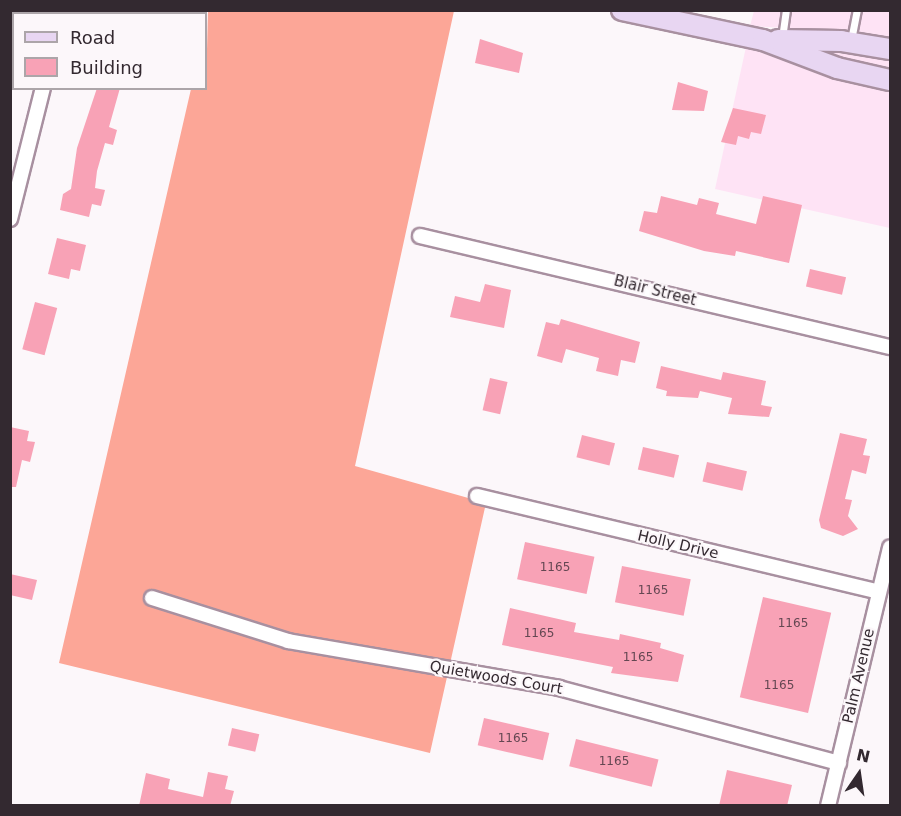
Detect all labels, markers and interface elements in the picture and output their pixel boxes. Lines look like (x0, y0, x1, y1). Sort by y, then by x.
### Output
legend (12, 12, 207, 90)
text: Road (70, 27, 115, 48)
text: Building (70, 57, 143, 78)
street label: Blair Street (612, 272, 698, 310)
street label: Holly Drive (636, 527, 720, 563)
house number: 1165 (540, 561, 570, 575)
house number: 1165 (638, 584, 668, 598)
house number: 1165 (778, 617, 808, 631)
house number: 1165 (524, 627, 554, 641)
street label: Palm Avenue (839, 627, 879, 725)
house number: 1165 (623, 651, 653, 665)
street label: Quietwoods Court (428, 657, 564, 699)
house number: 1165 (764, 679, 794, 693)
house number: 1165 (498, 732, 528, 746)
north arrow (829, 744, 889, 804)
text: N (854, 745, 872, 767)
house number: 1165 (599, 755, 629, 769)

